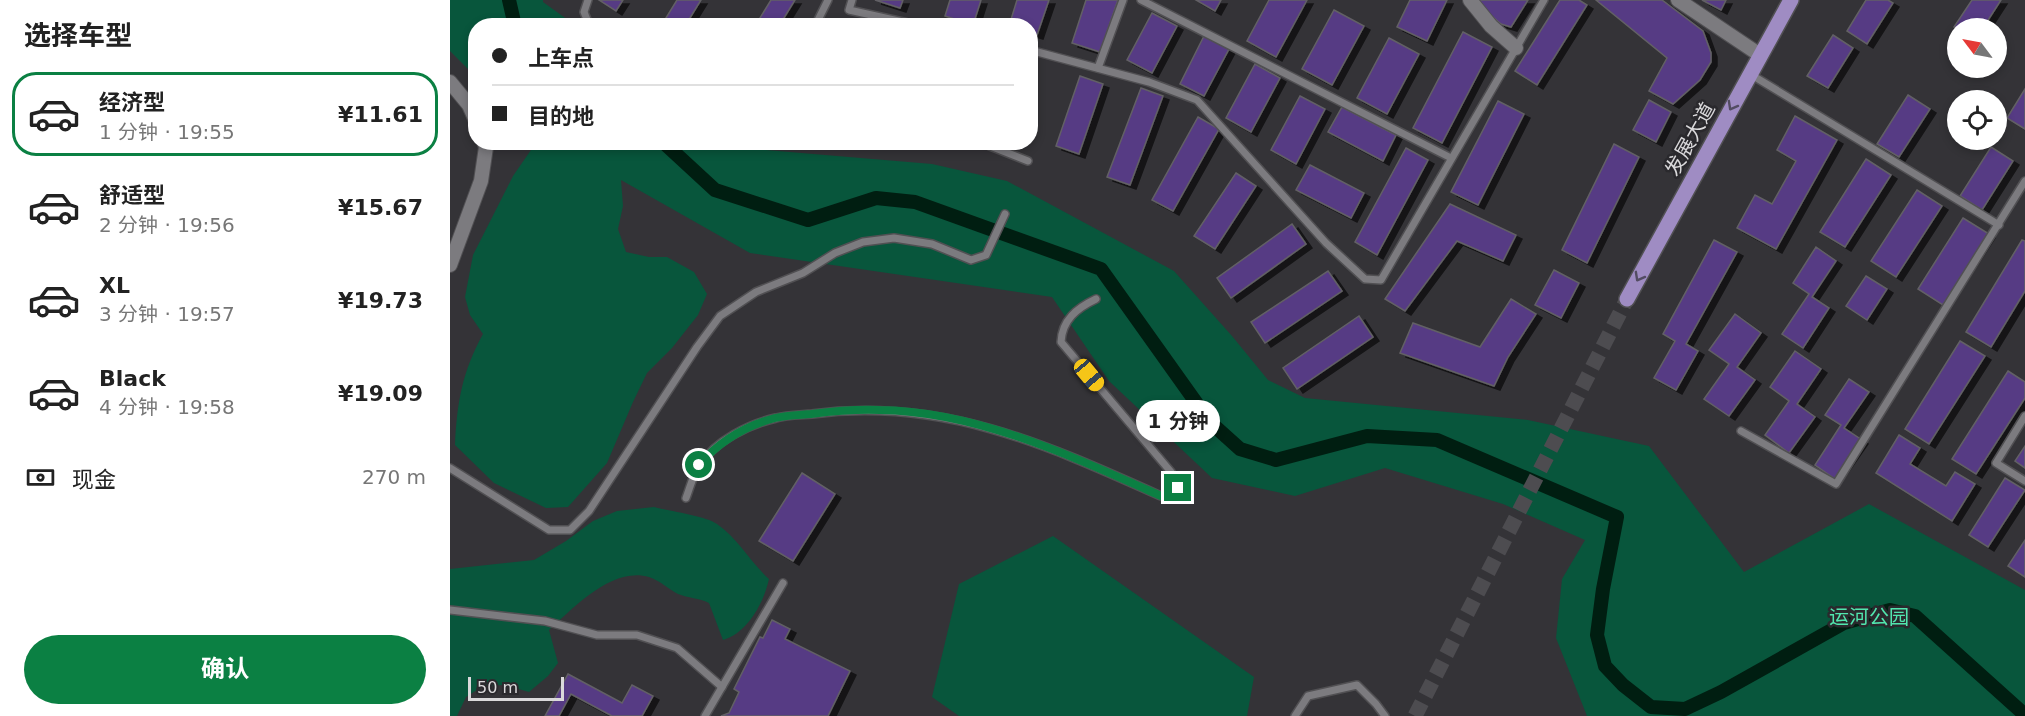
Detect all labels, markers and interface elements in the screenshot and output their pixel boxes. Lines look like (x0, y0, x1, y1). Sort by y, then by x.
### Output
north arrow (1947, 18, 2007, 78)
map controls (1947, 18, 2007, 150)
text: 选择车型 (24, 20, 132, 51)
text: 上车点 (528, 46, 594, 71)
icon: car (27, 87, 81, 141)
text: 经济型 (99, 90, 165, 115)
button: locate (1947, 90, 2007, 150)
street label: 发展大道 (1660, 98, 1720, 180)
one-way arrow (1728, 100, 1739, 110)
text: ¥11.61 (338, 102, 423, 127)
text: 目的地 (528, 104, 594, 129)
text: 1 分钟 · 19:55 (99, 120, 235, 144)
icon: car (27, 180, 81, 234)
text: 舒适型 (99, 183, 165, 208)
text: ¥15.67 (338, 195, 423, 220)
text: 2 分钟 · 19:56 (99, 213, 235, 237)
one-way arrow (1635, 271, 1646, 282)
icon: car (27, 273, 81, 327)
text: XL (99, 273, 130, 298)
text: ¥19.73 (338, 288, 423, 313)
text: 3 分钟 · 19:57 (99, 302, 235, 326)
car (1071, 355, 1107, 395)
icon: car (27, 366, 81, 420)
text: Black (99, 366, 166, 391)
text: ¥19.09 (338, 381, 423, 406)
text: 4 分钟 · 19:58 (99, 395, 235, 419)
callout: 1 分钟 (1136, 401, 1220, 443)
text: 1 分钟 (1148, 409, 1208, 433)
route start (685, 451, 712, 478)
icon: cash (24, 461, 57, 494)
text: 270 m (362, 465, 426, 489)
text: 现金 (72, 467, 116, 492)
route end (1164, 474, 1191, 501)
park label: 运河公园 (1829, 605, 1909, 629)
button: 确认 (24, 635, 426, 704)
scale bar (468, 674, 564, 702)
text: 50 m (477, 678, 518, 697)

